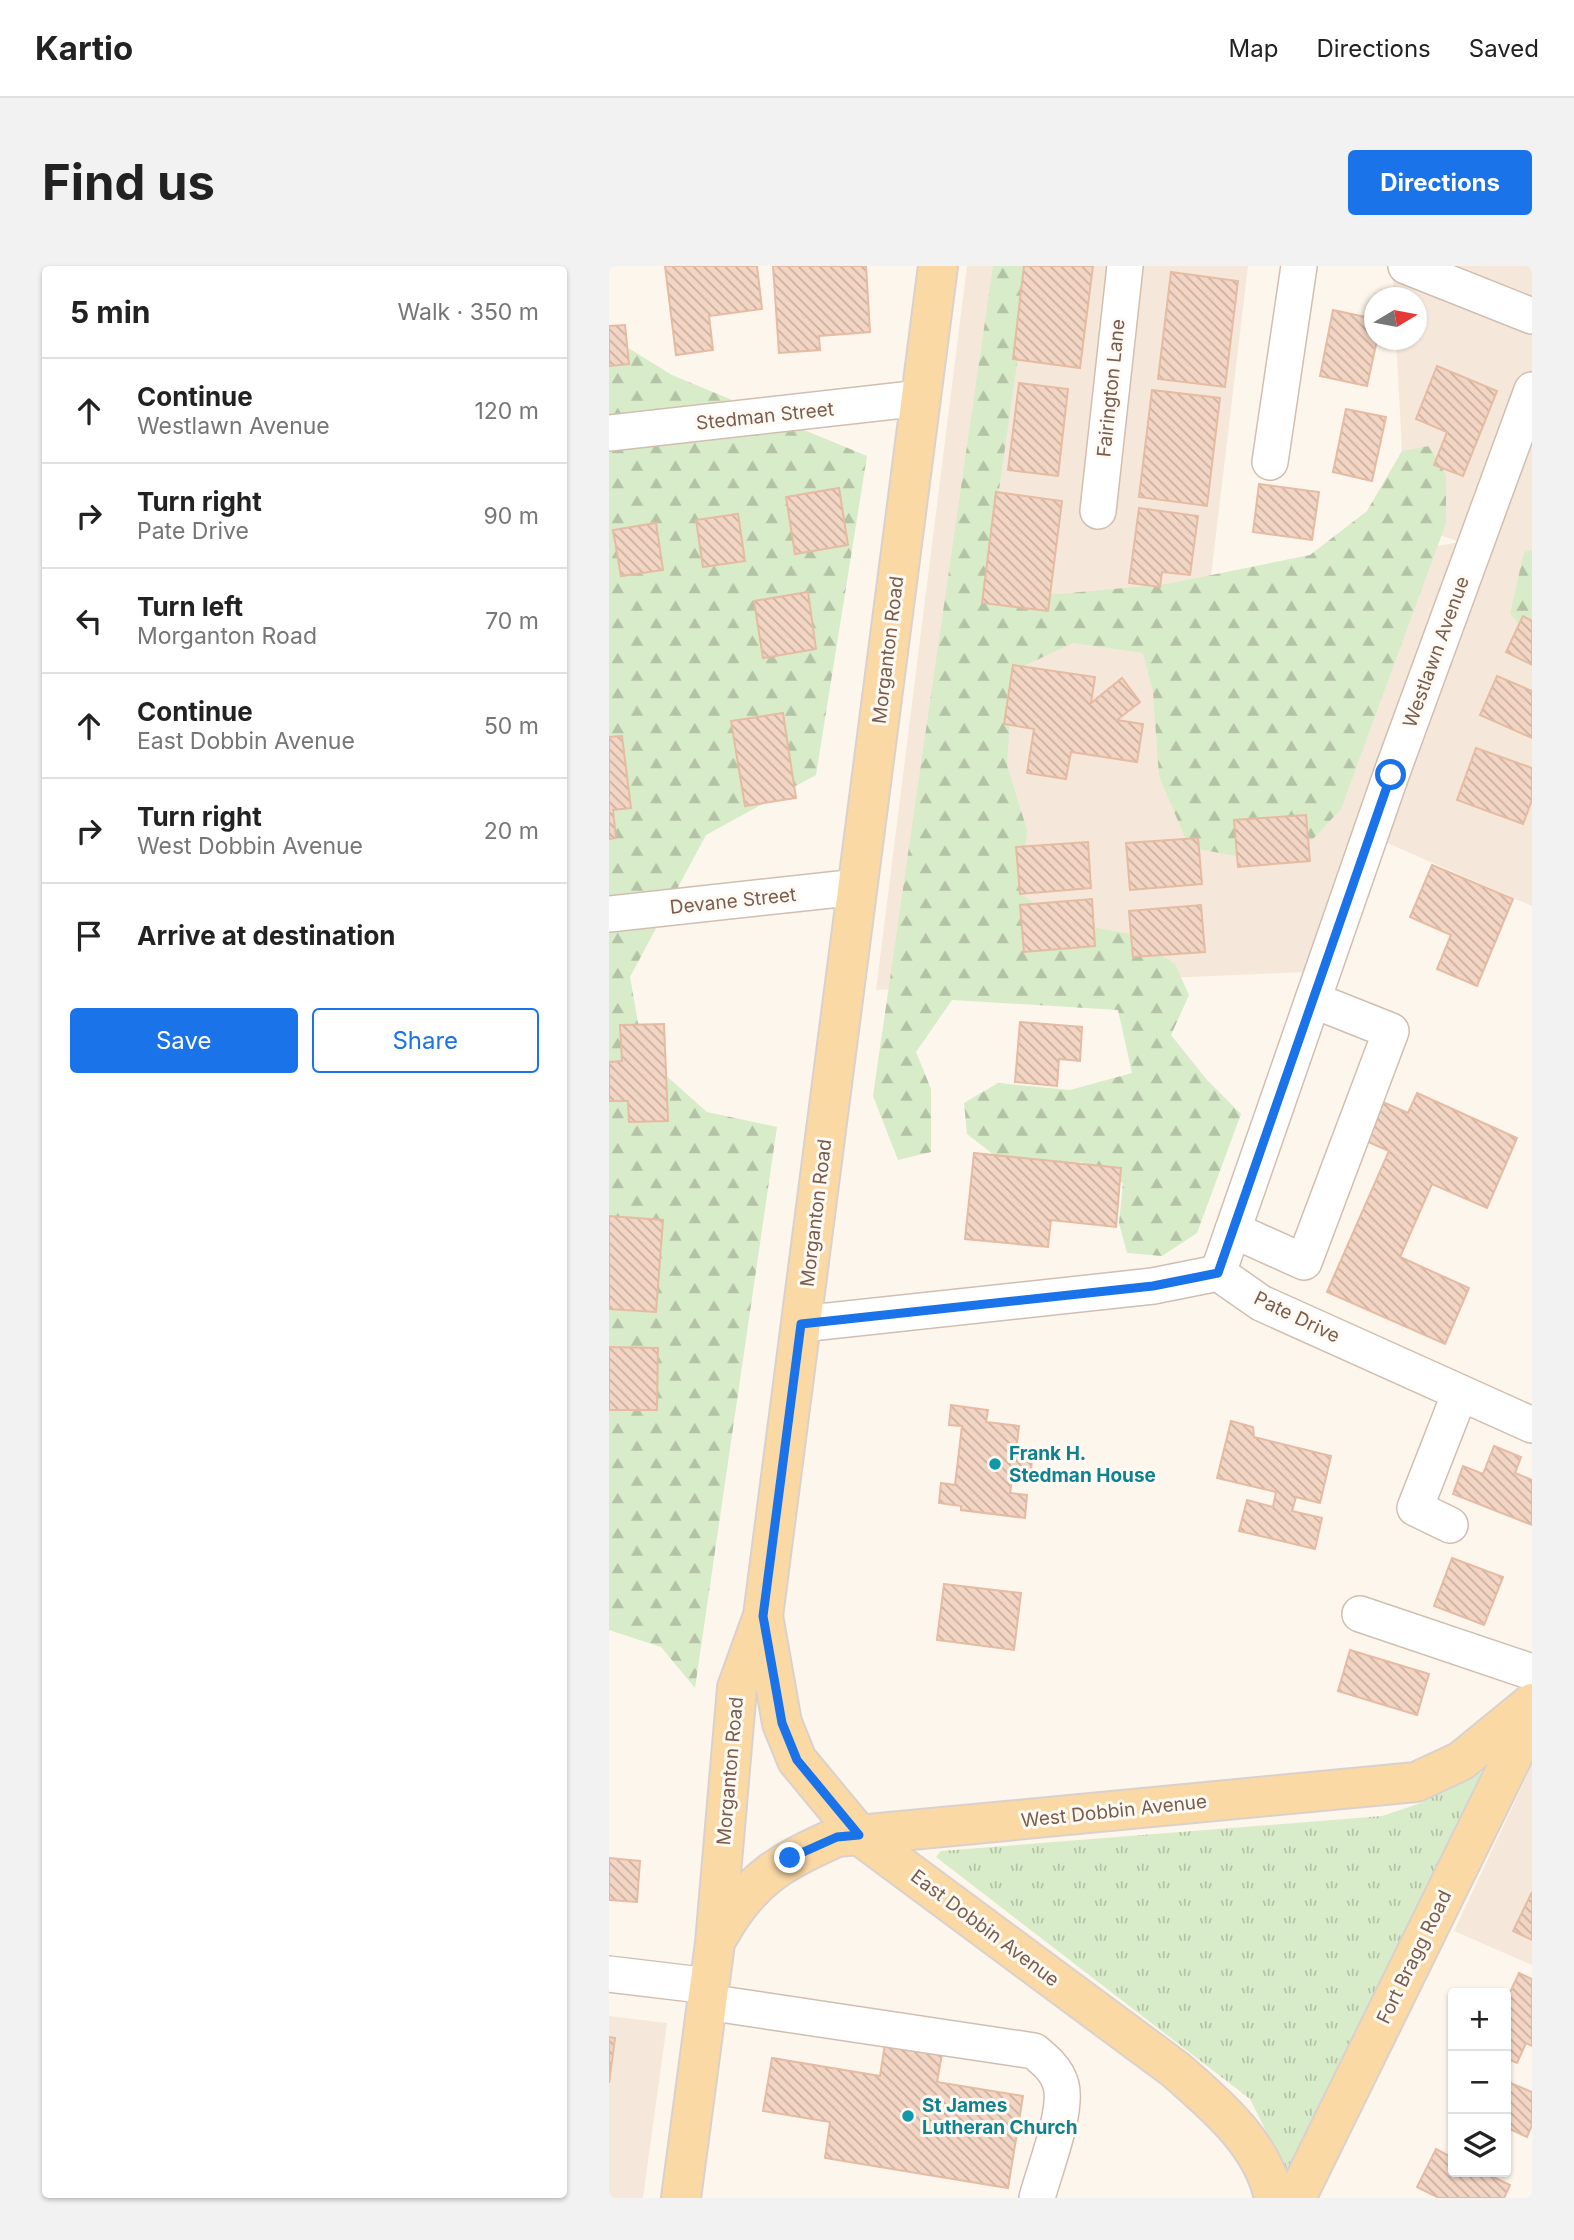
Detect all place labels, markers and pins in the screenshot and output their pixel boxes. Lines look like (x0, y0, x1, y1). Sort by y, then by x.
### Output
place label: Frank H. Stedman House (1009, 1442, 1156, 1487)
marker: Frank H. Stedman House (987, 1456, 1003, 1472)
place label: St James Lutheran Church (922, 2094, 1078, 2139)
marker: St James Lutheran Church (900, 2108, 916, 2124)

